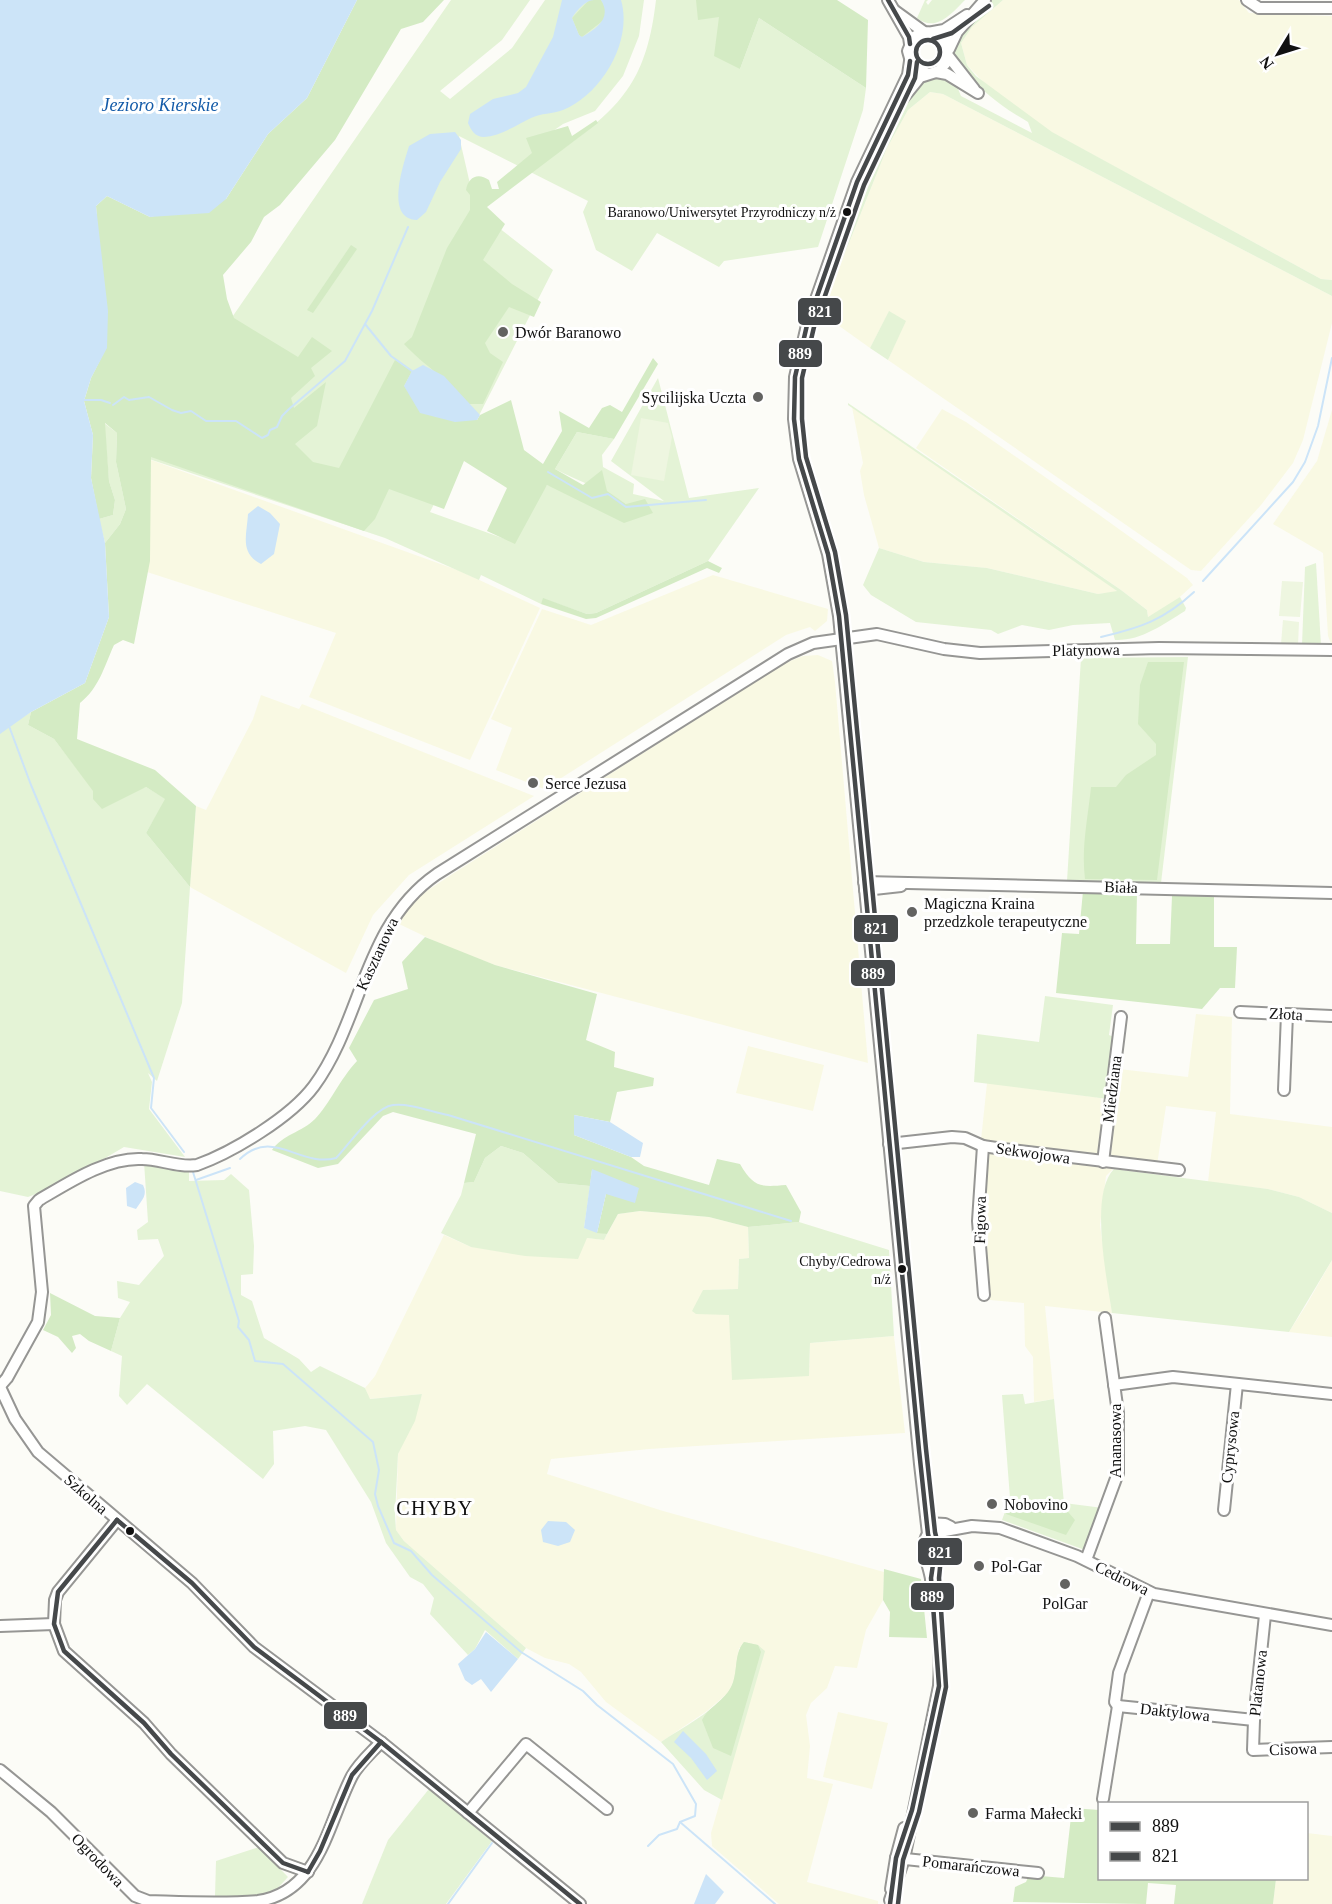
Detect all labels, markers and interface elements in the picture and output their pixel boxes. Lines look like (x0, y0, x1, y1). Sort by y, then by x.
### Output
north arrow (1248, 24, 1308, 84)
text: N (1256, 53, 1277, 73)
water label: Jezioro Kierskie (102, 95, 218, 115)
place label: Baranowo/Uniwersytet Przyrodniczy n/ż (607, 205, 836, 220)
marker: Baranowo/Uniwersytet Przyrodniczy n/ż (841, 206, 853, 218)
line badge: 821 (797, 297, 842, 326)
text: 821 (808, 303, 832, 320)
place label: Dwór Baranowo (515, 324, 621, 341)
marker: Dwór Baranowo (496, 325, 510, 339)
line badge: 889 (778, 339, 823, 368)
text: 889 (788, 345, 812, 362)
place label: Sycilijska Uczta (642, 389, 746, 407)
marker: Sycilijska Uczta (751, 390, 765, 404)
street label: Platynowa (1052, 641, 1120, 660)
place label: Serce Jezusa (545, 775, 626, 792)
marker: Serce Jezusa (526, 776, 540, 790)
street label: Biała (1104, 878, 1138, 896)
place label: Magiczna Kraina przedzkole terapeutyczne (924, 895, 1087, 931)
marker: Magiczna Kraina przedzkole terapeutyczne (905, 905, 919, 919)
line badge: 821 (853, 914, 899, 943)
street label: Kasztanowa (353, 915, 401, 993)
text: 821 (864, 920, 888, 937)
line badge: 889 (850, 959, 896, 987)
text: 889 (861, 965, 885, 982)
street label: Złota (1269, 1005, 1303, 1023)
street label: Miedziana (1099, 1054, 1125, 1124)
street label: Sekwojowa (995, 1139, 1071, 1168)
street label: Figowa (971, 1196, 990, 1244)
place label: Chyby/Cedrowa n/ż (799, 1254, 892, 1287)
marker: Chyby/Cedrowa n/ż (896, 1263, 908, 1275)
street label: Ananasowa (1107, 1404, 1124, 1478)
street label: Cyprysowa (1218, 1410, 1243, 1484)
street label: Szkolna (61, 1471, 111, 1517)
place label: Nobovino (1004, 1496, 1068, 1513)
district label: CHYBY (396, 1497, 474, 1519)
marker: Nobovino (985, 1497, 999, 1511)
unlabelled marker (124, 1525, 136, 1537)
line badge: 821 (917, 1537, 963, 1566)
text: 821 (928, 1544, 952, 1561)
place label: Pol-Gar (991, 1558, 1042, 1575)
street label: Cedrowa (1092, 1558, 1152, 1598)
marker: Pol-Gar (972, 1559, 986, 1573)
marker: PolGar (1058, 1577, 1072, 1591)
line badge: 889 (910, 1582, 955, 1611)
text: 889 (920, 1588, 944, 1605)
place label: PolGar (1042, 1595, 1088, 1612)
street label: Platanowa (1246, 1649, 1270, 1717)
street label: Daktylowa (1139, 1700, 1211, 1725)
line badge: 889 (323, 1701, 368, 1730)
text: 889 (333, 1707, 357, 1724)
street label: Cisowa (1269, 1740, 1317, 1758)
legend (1098, 1802, 1308, 1880)
place label: Farma Małecki (985, 1805, 1083, 1822)
marker: Farma Małecki (966, 1806, 980, 1820)
text: 889 (1152, 1816, 1179, 1836)
street label: Ogrodowa (68, 1830, 128, 1891)
text: 821 (1152, 1846, 1179, 1866)
street label: Pomarańczowa (922, 1852, 1020, 1880)

